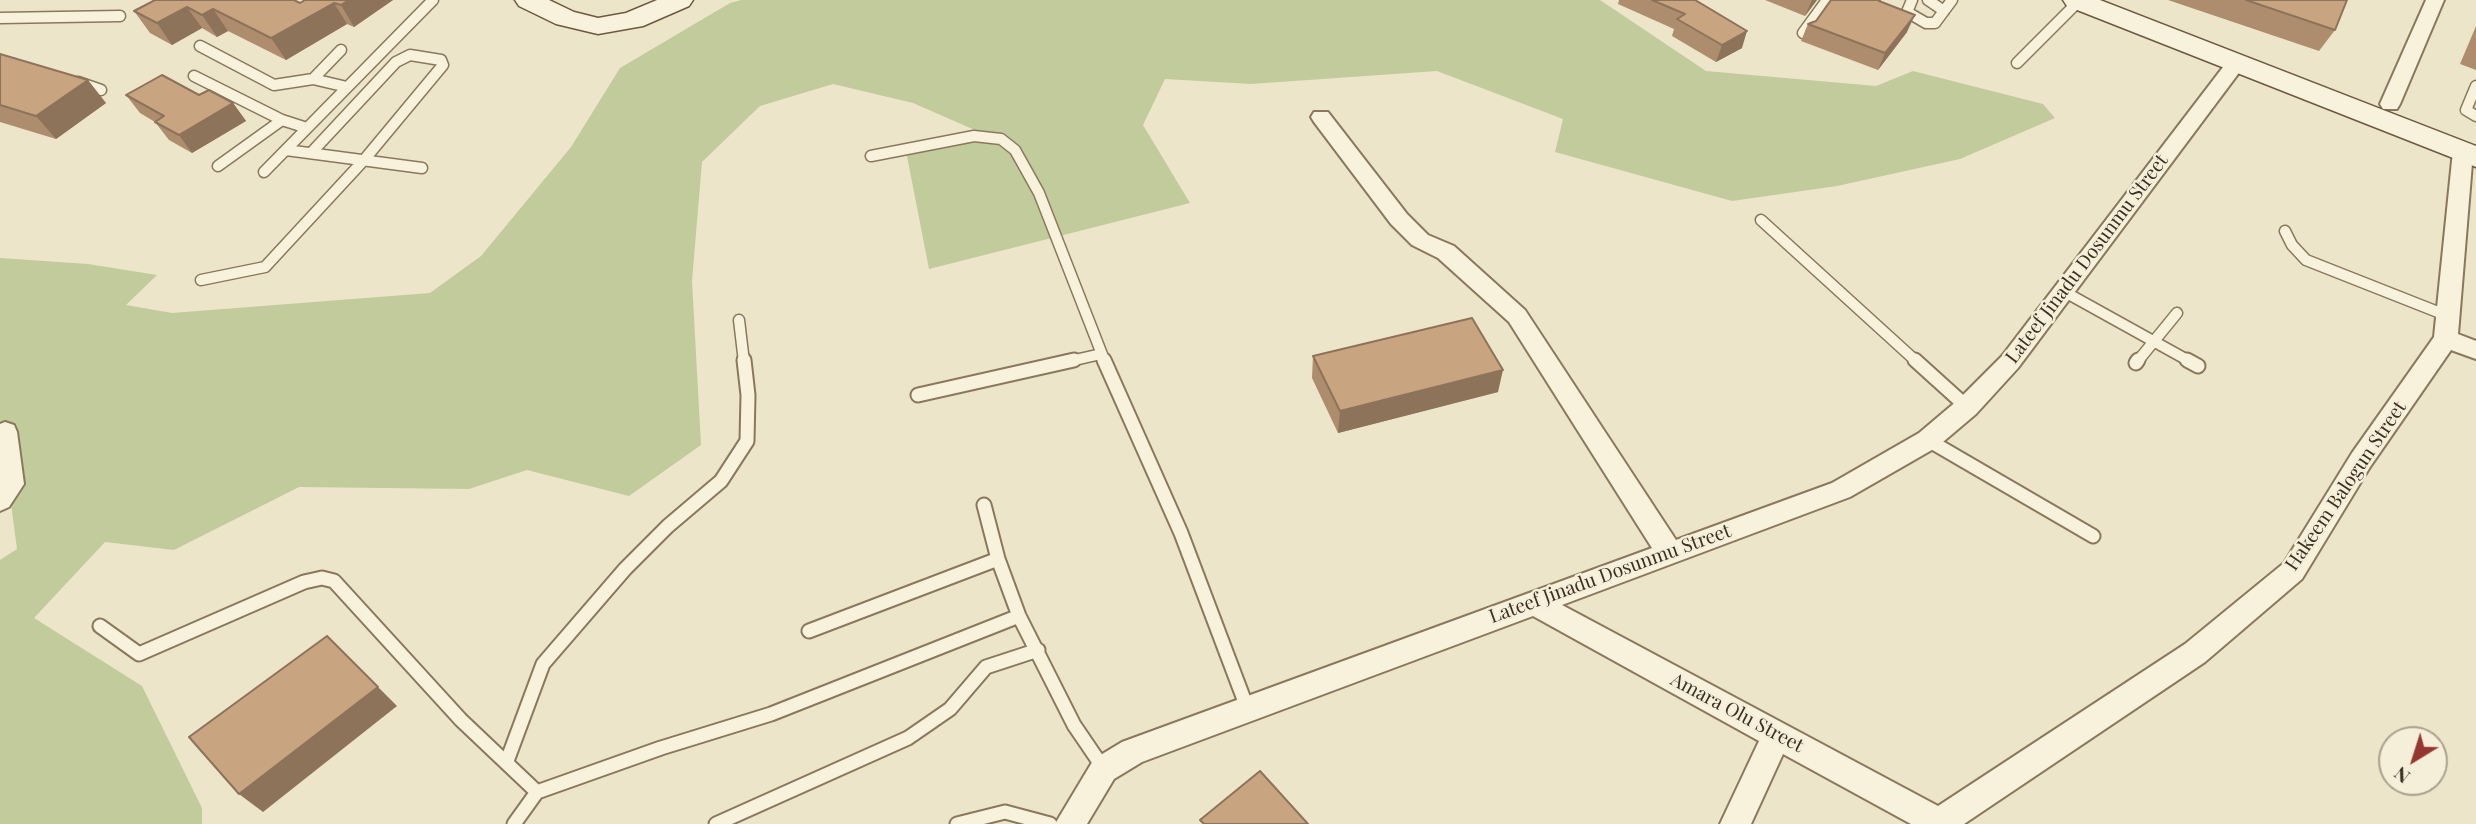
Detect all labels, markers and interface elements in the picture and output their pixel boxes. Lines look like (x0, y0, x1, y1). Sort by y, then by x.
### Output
street label: Lateef Jinadu Dosunmu Street (2001, 150, 2173, 368)
street label: Hakeem Balogun Street (2281, 397, 2411, 575)
street label: Lateef Jinadu Dosunmu Street (1486, 520, 1734, 628)
street label: Amara Olu Street (1667, 668, 1807, 758)
north arrow (2378, 726, 2448, 796)
text: N (2388, 762, 2415, 790)

